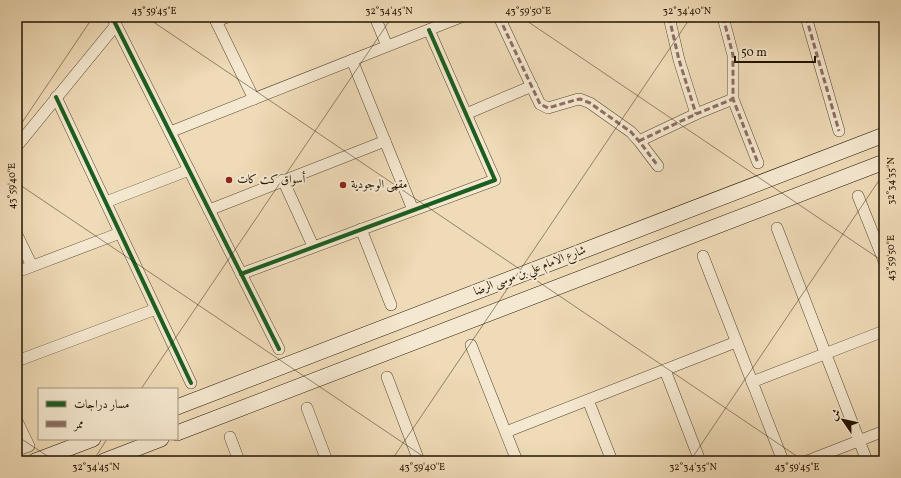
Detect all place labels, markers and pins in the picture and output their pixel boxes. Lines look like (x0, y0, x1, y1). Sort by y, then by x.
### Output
place label: أسواق كت كات (237, 171, 306, 188)
marker: أسواق كت كات (224, 175, 234, 185)
place label: مقهى الوجودية (351, 177, 407, 193)
marker: مقهى الوجودية (338, 180, 348, 190)

